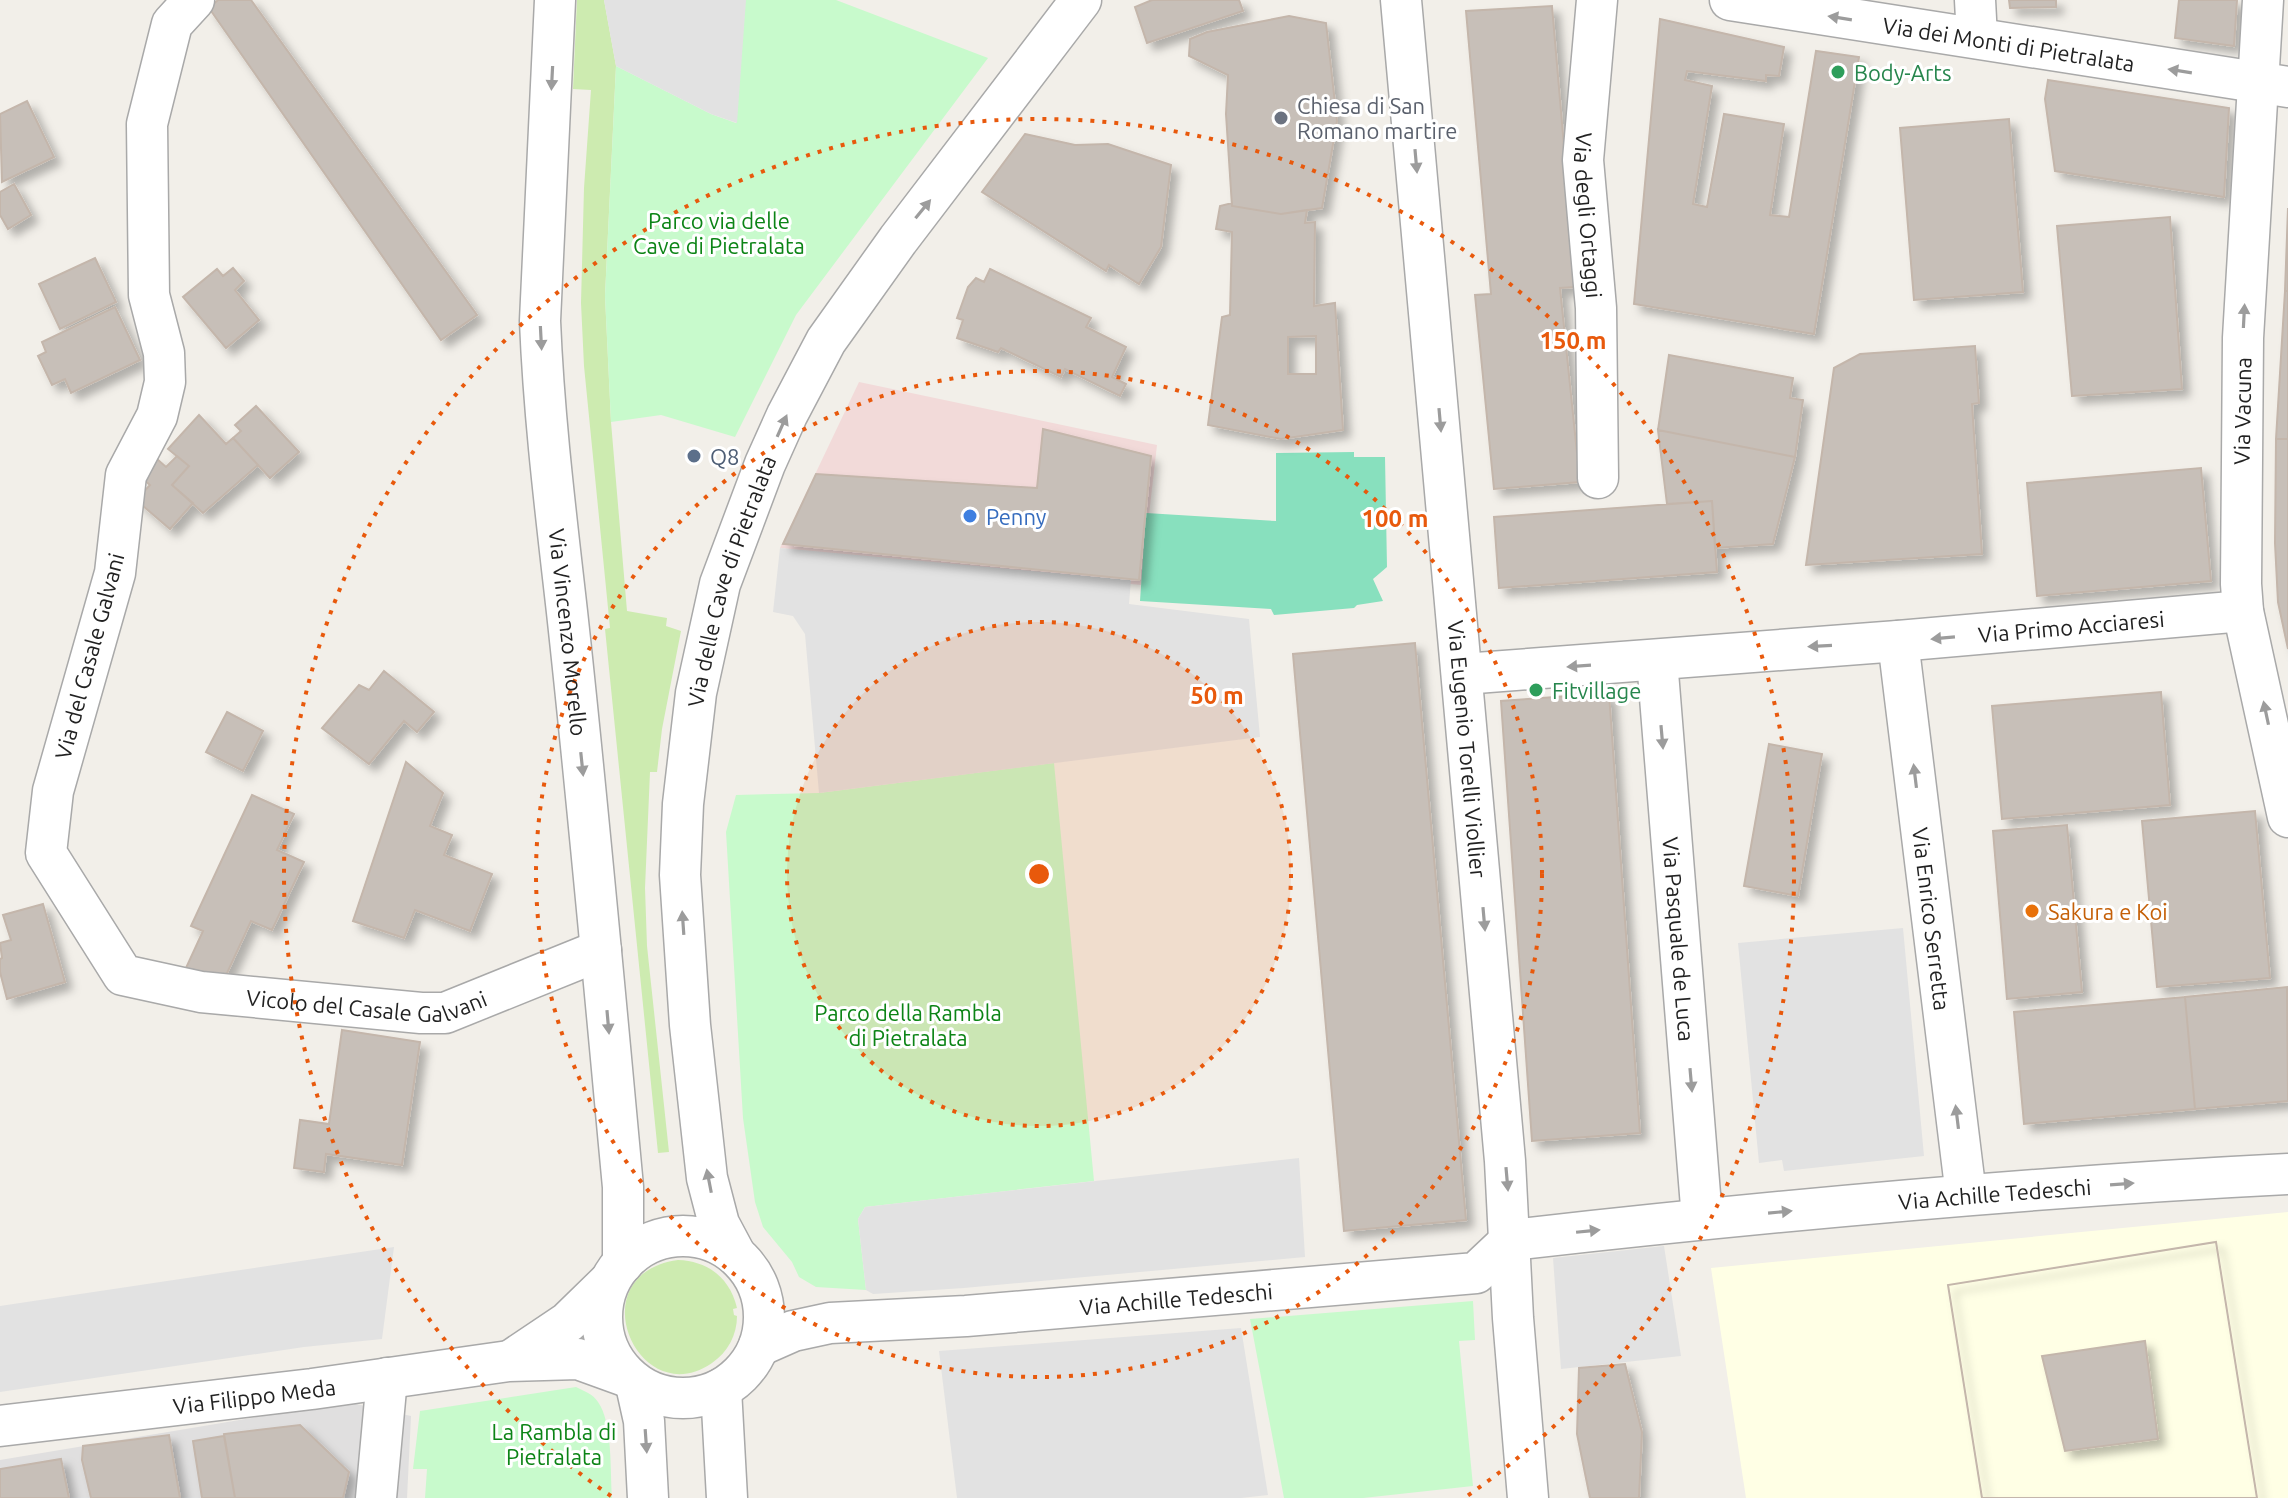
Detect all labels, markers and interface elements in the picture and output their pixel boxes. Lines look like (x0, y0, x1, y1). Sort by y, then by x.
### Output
one-way arrow (1827, 11, 1852, 23)
street label: Via dei Monti di Pietralata (1881, 11, 2136, 75)
place label: Body-Arts (1854, 60, 1952, 85)
marker: Body-Arts (1829, 63, 1847, 81)
one-way arrow (2167, 64, 2192, 77)
one-way arrow (545, 66, 558, 91)
place label: Chiesa di San Romano martire (1297, 93, 1457, 143)
marker: Chiesa di San Romano martire (1272, 109, 1290, 127)
street label: Via degli Ortaggi (1570, 131, 1608, 299)
one-way arrow (1410, 149, 1423, 174)
one-way arrow (914, 199, 930, 219)
park label: Parco via delle Cave di Pietralata (633, 208, 805, 258)
one-way arrow (2238, 303, 2251, 328)
one-way arrow (535, 326, 548, 351)
text: 150 m (1540, 327, 1606, 354)
street label: Via Vacuna (2229, 357, 2255, 465)
one-way arrow (1434, 408, 1447, 433)
one-way arrow (775, 415, 789, 438)
place label: Q8 (710, 444, 739, 469)
marker: Q8 (685, 447, 703, 465)
street label: Via delle Cave di Pietralata (682, 451, 780, 708)
place label: Penny (986, 504, 1047, 529)
text: 100 m (1362, 505, 1428, 532)
marker: Penny (961, 507, 979, 525)
street label: Via Vincenzo Morello (545, 527, 593, 737)
street label: Via del Casale Galvani (49, 550, 129, 762)
street label: Via Primo Acciaresi (1977, 605, 2165, 646)
street label: Via Eugenio Torelli Viollier (1444, 619, 1492, 880)
one-way arrow (1930, 632, 1955, 645)
one-way arrow (1807, 640, 1832, 653)
one-way arrow (1566, 660, 1591, 673)
place label: Fitvillage (1552, 678, 1641, 703)
marker: Fitvillage (1527, 681, 1545, 699)
text: 50 m (1190, 682, 1244, 709)
one-way arrow (2259, 701, 2272, 726)
one-way arrow (1656, 725, 1669, 750)
one-way arrow (575, 751, 588, 776)
one-way arrow (1908, 763, 1921, 788)
street label: Via Enrico Serretta (1908, 826, 1956, 1012)
street label: Via Pasquale de Luca (1659, 836, 1700, 1042)
centre of rings (1025, 860, 1053, 888)
place label: Sakura e Koi (2048, 899, 2168, 924)
marker: Sakura e Koi (2023, 902, 2041, 920)
one-way arrow (1478, 907, 1491, 932)
one-way arrow (676, 910, 689, 935)
street label: Vicolo del Casale Galvani (245, 984, 490, 1026)
park label: Parco della Rambla di Pietralata (814, 1000, 1002, 1050)
one-way arrow (602, 1010, 615, 1035)
one-way arrow (1685, 1068, 1698, 1093)
one-way arrow (1951, 1104, 1964, 1129)
one-way arrow (1500, 1166, 1513, 1191)
one-way arrow (702, 1169, 714, 1194)
street label: Via Achille Tedeschi (1897, 1173, 2092, 1213)
one-way arrow (2110, 1177, 2135, 1190)
one-way arrow (1767, 1205, 1792, 1218)
one-way arrow (1576, 1225, 1601, 1238)
street label: Via Achille Tedeschi (1079, 1278, 1274, 1319)
street label: Via Filippo Meda (172, 1373, 337, 1418)
park label: La Rambla di Pietralata (492, 1419, 616, 1469)
one-way arrow (640, 1429, 653, 1454)

